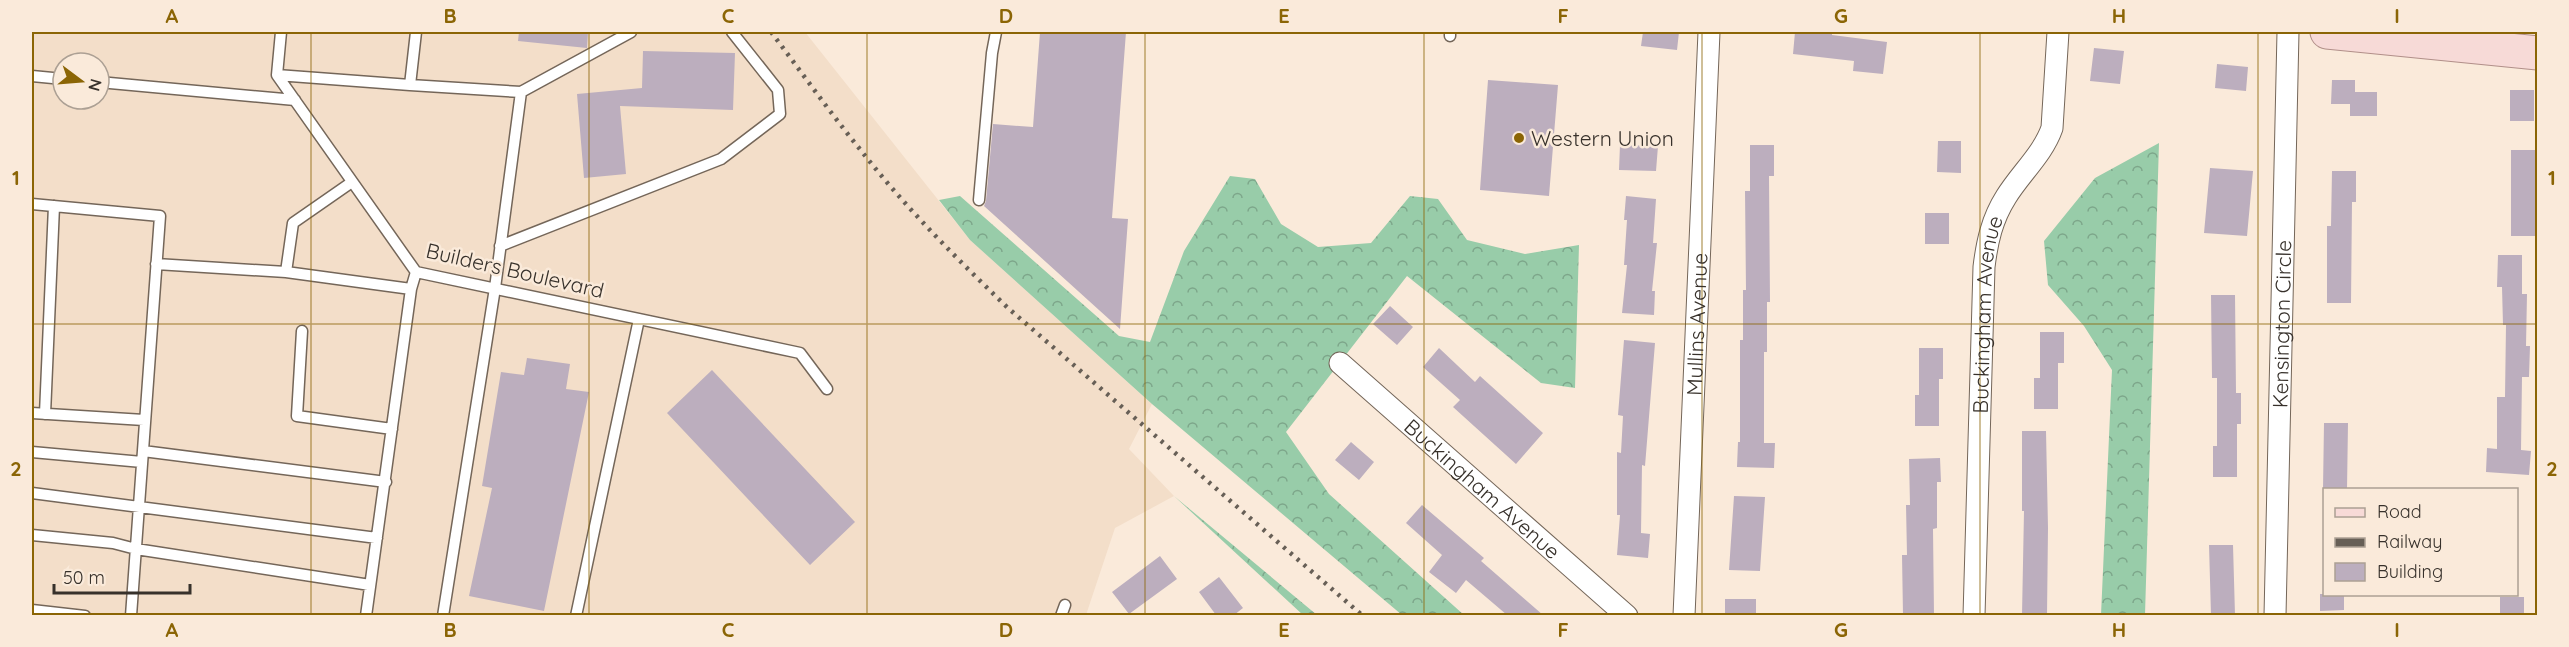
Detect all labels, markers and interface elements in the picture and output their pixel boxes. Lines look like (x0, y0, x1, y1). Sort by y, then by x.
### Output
text: A (166, 3, 179, 28)
text: B (443, 3, 457, 28)
text: C (722, 3, 735, 28)
text: D (999, 3, 1013, 28)
text: E (1278, 3, 1290, 28)
text: F (1557, 3, 1569, 28)
text: G (1834, 3, 1848, 28)
text: H (2112, 3, 2126, 28)
text: I (2394, 3, 2400, 28)
north arrow (51, 51, 111, 111)
text: N (84, 77, 107, 94)
place label: Western Union (1531, 125, 1674, 151)
marker: Western Union (1512, 131, 1526, 145)
text: 1 (12, 165, 20, 190)
text: 1 (2548, 165, 2556, 190)
street label: Buckingham Avenue (1967, 212, 2008, 414)
street label: Builders Boulevard (424, 237, 606, 303)
street label: Kensington Circle (2267, 240, 2296, 408)
street label: Mullins Avenue (1680, 252, 1713, 396)
street label: Buckingham Avenue (1399, 413, 1566, 564)
text: 2 (10, 456, 22, 481)
text: 2 (2546, 456, 2558, 481)
legend (2323, 488, 2518, 596)
text: Road (2377, 500, 2422, 523)
text: Railway (2377, 530, 2443, 553)
scale bar (54, 557, 190, 595)
text: Building (2377, 560, 2443, 583)
text: 50 m (63, 566, 105, 589)
text: A (166, 617, 179, 642)
text: B (443, 617, 457, 642)
text: C (722, 617, 735, 642)
text: D (999, 617, 1013, 642)
text: E (1278, 617, 1290, 642)
text: F (1557, 617, 1569, 642)
text: G (1834, 617, 1848, 642)
text: H (2112, 617, 2126, 642)
text: I (2394, 617, 2400, 642)

